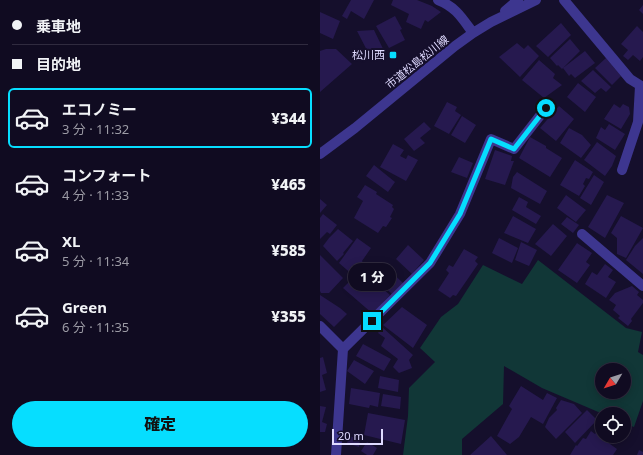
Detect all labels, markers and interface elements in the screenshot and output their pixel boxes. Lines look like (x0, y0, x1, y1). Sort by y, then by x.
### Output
text: 乗車地 (36, 16, 81, 36)
street label: 市道松島松川線 (382, 32, 451, 92)
place label: 松川西 (352, 47, 385, 62)
marker: 松川西 (388, 50, 398, 60)
text: 目的地 (36, 54, 81, 74)
text: エコノミー (62, 99, 137, 119)
route start (537, 99, 555, 117)
icon: car (14, 100, 50, 136)
text: ¥344 (271, 108, 306, 128)
text: 3 分 · 11:32 (62, 120, 129, 138)
text: コンフォート (62, 165, 152, 185)
icon: car (14, 166, 50, 202)
text: ¥465 (271, 174, 306, 194)
text: 4 分 · 11:33 (62, 186, 129, 204)
text: XL (62, 231, 80, 251)
icon: car (14, 232, 50, 268)
text: ¥585 (271, 240, 306, 260)
text: 5 分 · 11:34 (62, 252, 129, 270)
callout: 1 分 (348, 263, 396, 291)
text: 1 分 (360, 268, 384, 286)
text: Green (62, 297, 107, 317)
icon: car (14, 298, 50, 334)
text: ¥355 (271, 306, 306, 326)
route end (363, 312, 381, 330)
text: 6 分 · 11:35 (62, 318, 129, 336)
north arrow (595, 363, 631, 399)
map controls (595, 363, 631, 443)
button: 確定 (12, 401, 308, 447)
button: locate (595, 407, 631, 443)
scale bar (332, 427, 383, 446)
text: 20 m (338, 428, 364, 443)

